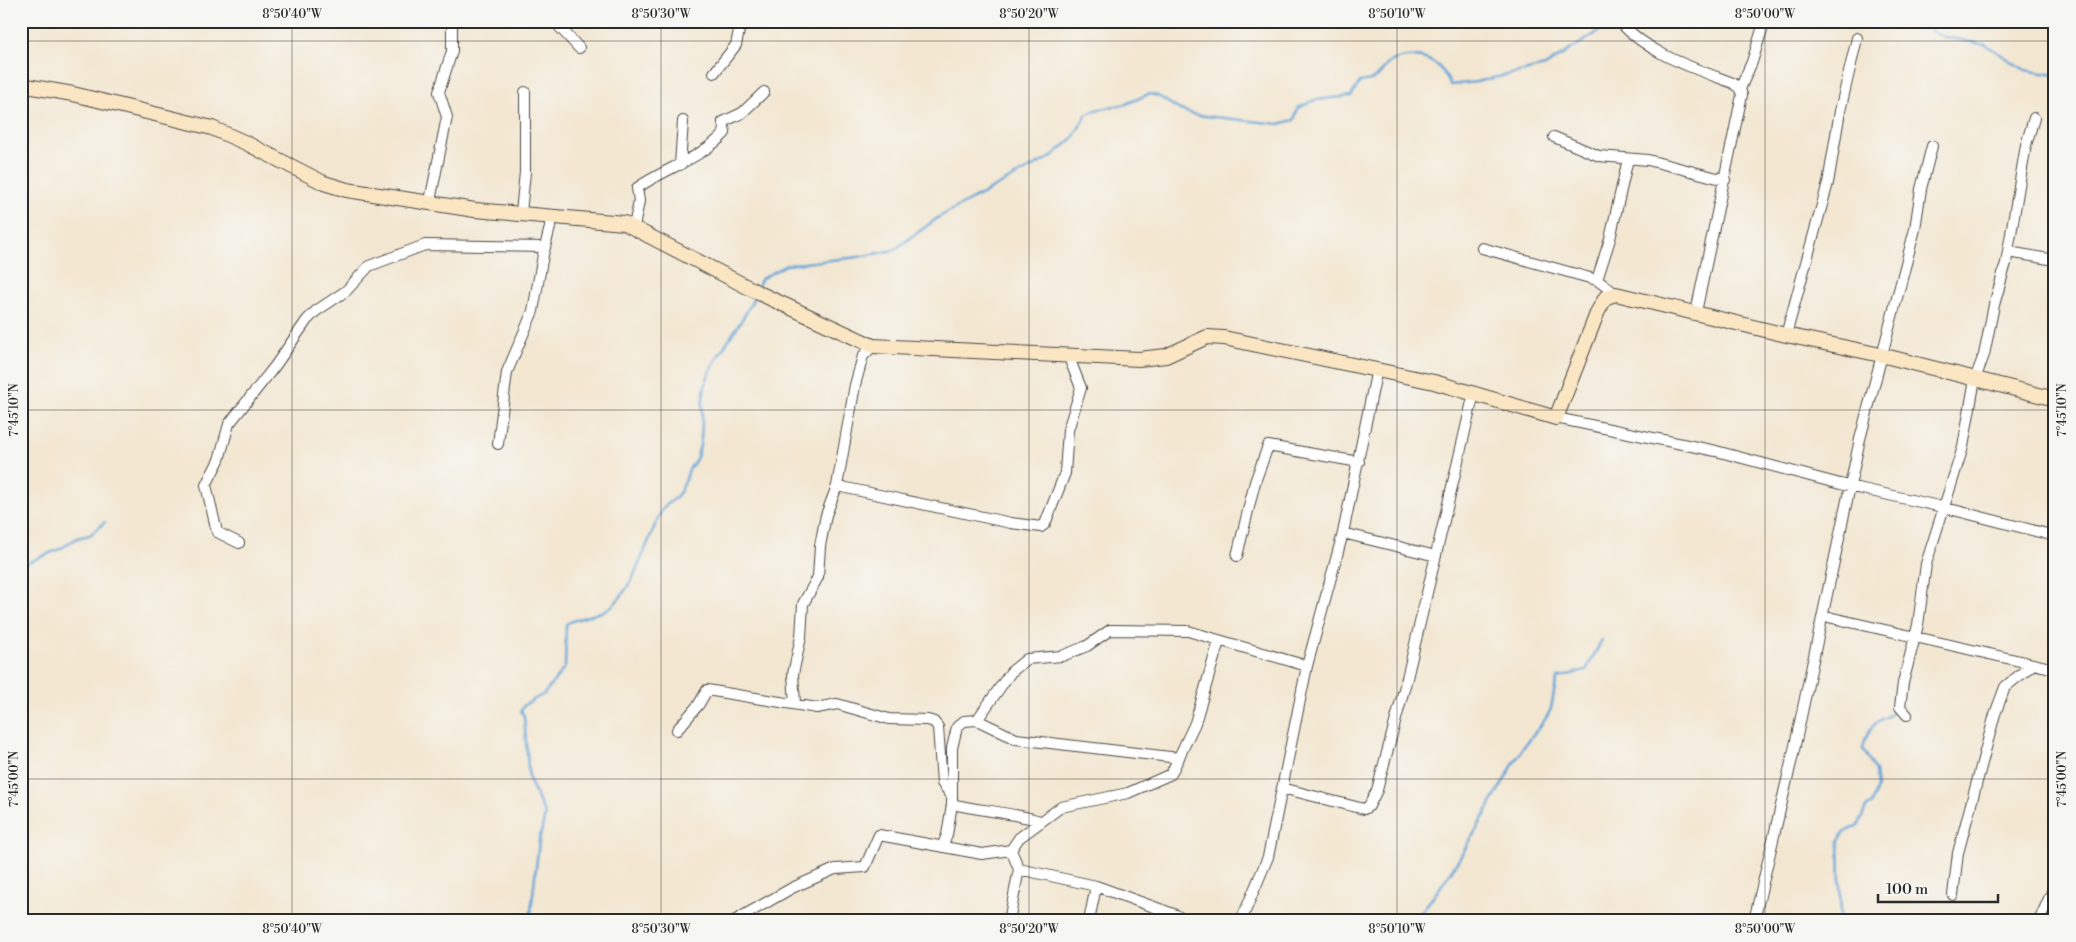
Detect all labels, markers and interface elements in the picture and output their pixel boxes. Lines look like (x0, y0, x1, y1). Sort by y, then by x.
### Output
text: 8°50'40"W (262, 7, 323, 22)
text: 8°50'30"W (631, 7, 692, 22)
text: 8°50'20"W (999, 7, 1060, 22)
text: 8°50'10"W (1368, 7, 1427, 22)
text: 8°50'00"W (1735, 7, 1796, 22)
text: 7°45'10"N (7, 383, 22, 437)
text: 7°45'10"N (2055, 383, 2070, 437)
text: 7°45'00"N (7, 751, 22, 807)
text: 7°45'00"N (2055, 751, 2070, 807)
scale bar (1878, 872, 1998, 904)
text: 100 m (1886, 880, 1928, 899)
text: 8°50'40"W (262, 922, 323, 937)
text: 8°50'30"W (631, 922, 692, 937)
text: 8°50'20"W (999, 922, 1060, 937)
text: 8°50'10"W (1368, 922, 1427, 937)
text: 8°50'00"W (1735, 922, 1796, 937)

